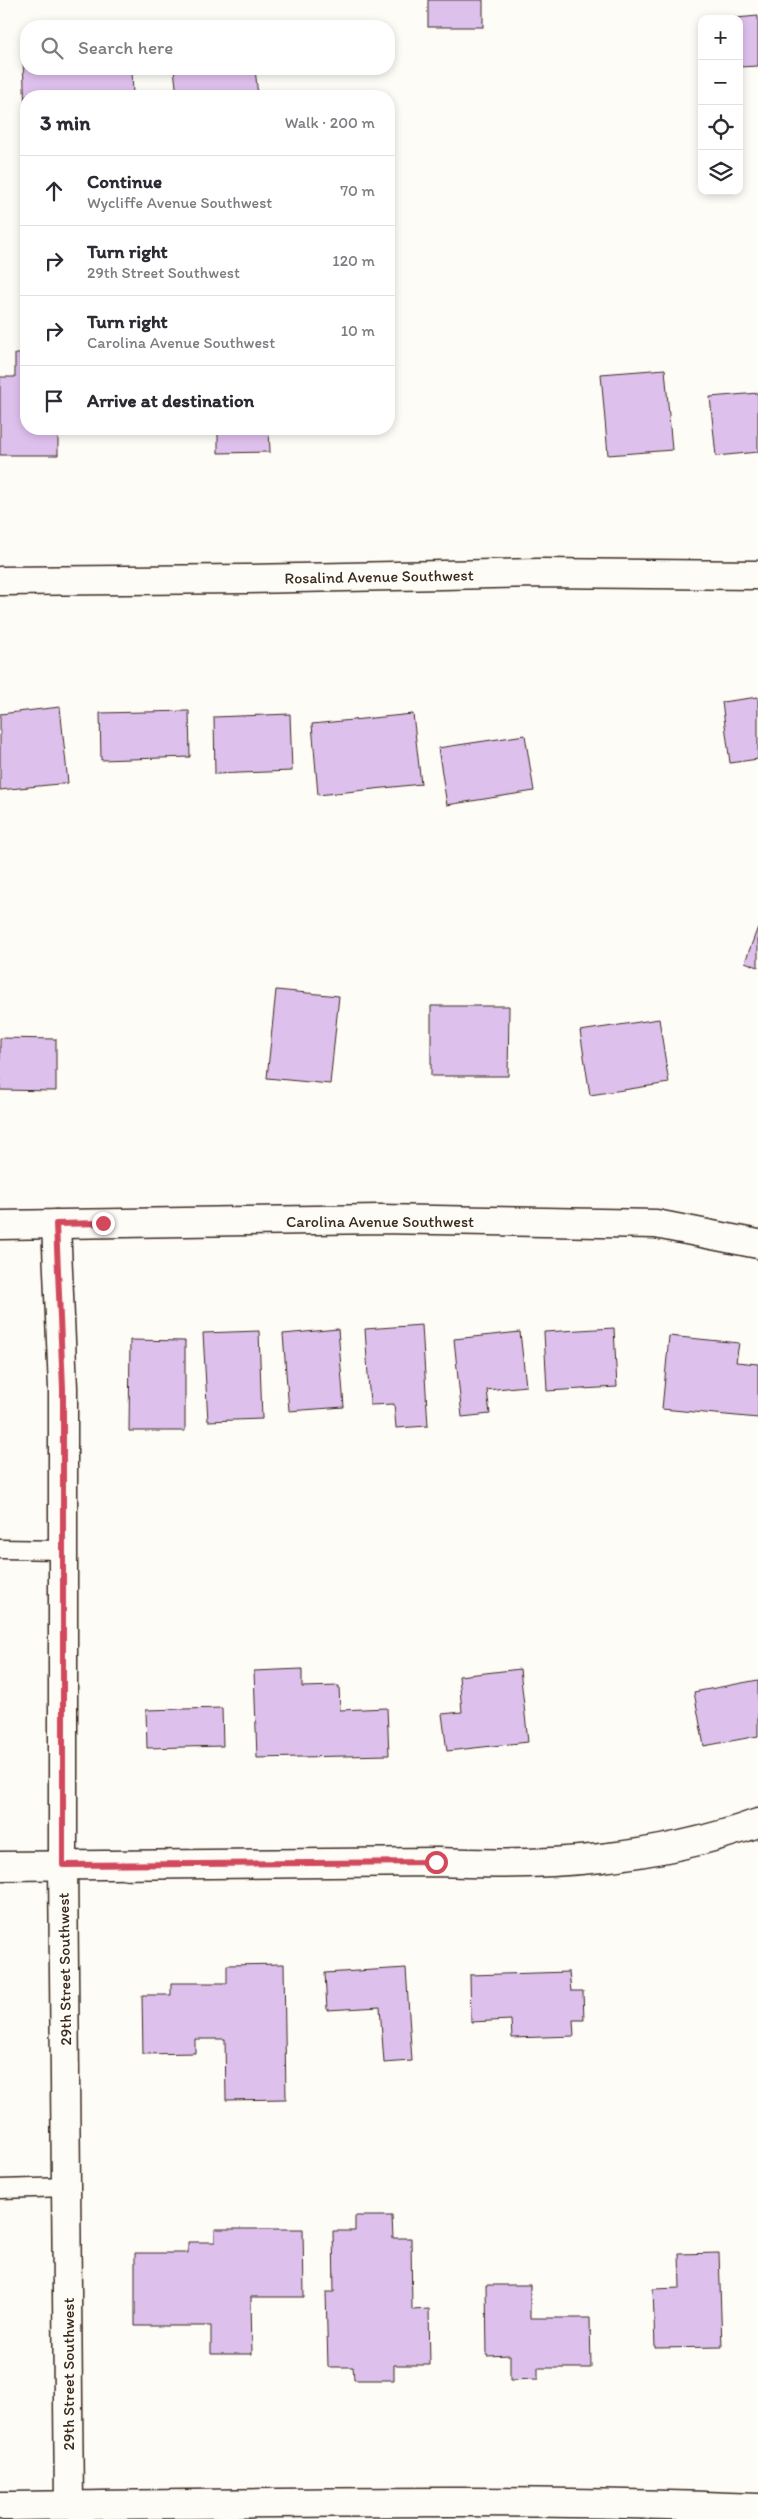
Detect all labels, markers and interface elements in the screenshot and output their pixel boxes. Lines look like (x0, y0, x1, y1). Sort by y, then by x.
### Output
map controls (698, 15, 743, 195)
button: + (698, 15, 743, 60)
search box (20, 20, 395, 75)
icon: search (38, 34, 66, 62)
text: Search here (78, 36, 173, 59)
button: − (698, 60, 743, 105)
button: locate (698, 105, 743, 150)
text: 3 min (40, 110, 90, 135)
text: Walk · 200 m (285, 113, 375, 132)
button: layers (698, 150, 743, 195)
text: Continue (87, 170, 162, 193)
icon: ahead (40, 177, 68, 205)
text: 70 m (340, 181, 375, 200)
text: Wycliffe Avenue Southwest (87, 193, 272, 212)
text: Turn right (87, 240, 168, 263)
icon: right (40, 247, 68, 275)
text: 120 m (332, 251, 375, 270)
text: 29th Street Southwest (87, 263, 240, 282)
text: Turn right (87, 310, 168, 333)
icon: right (40, 317, 68, 345)
text: 10 m (341, 321, 375, 340)
text: Carolina Avenue Southwest (87, 333, 275, 352)
icon: arrive (40, 387, 68, 415)
text: Arrive at destination (87, 389, 254, 412)
street label: Rosalind Avenue Southwest (284, 565, 474, 588)
route end (92, 1212, 115, 1235)
street label: Carolina Avenue Southwest (286, 1212, 474, 1231)
route start (425, 1851, 448, 1874)
street label: 29th Street Southwest (54, 1892, 75, 2046)
street label: 29th Street Southwest (59, 2297, 78, 2451)

